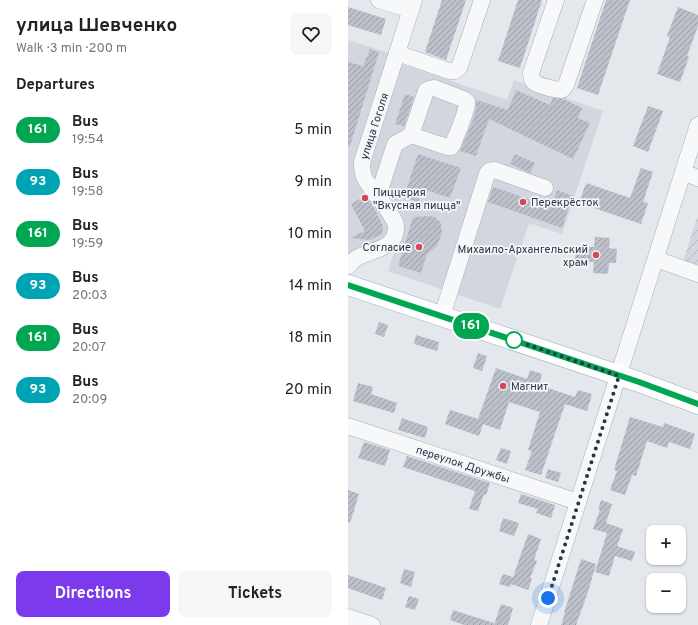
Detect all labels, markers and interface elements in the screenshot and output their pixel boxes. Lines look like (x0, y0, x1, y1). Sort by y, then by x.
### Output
button: heart (290, 13, 332, 55)
text: улица Шевченко (16, 14, 177, 38)
text: Walk · 3 min · 200 m (16, 41, 127, 57)
text: Departures (16, 76, 95, 95)
street label: улица Гоголя (358, 91, 392, 162)
text: Bus (72, 113, 99, 132)
text: 161 (28, 121, 48, 138)
text: 5 min (294, 121, 332, 140)
text: 19:54 (72, 132, 104, 148)
text: Bus (72, 165, 99, 184)
text: 93 (30, 173, 47, 190)
text: 9 min (295, 173, 332, 192)
text: 19:58 (72, 184, 104, 200)
place label: Пиццерия "Вкусная пицца" (373, 186, 460, 213)
marker: Пиццерия "Вкусная пицца" (360, 193, 370, 203)
place label: Перекрёсток (531, 196, 599, 210)
marker: Перекрёсток (518, 197, 528, 207)
text: Bus (72, 217, 99, 236)
text: 161 (28, 225, 48, 242)
text: 10 min (288, 225, 332, 244)
text: 19:59 (72, 236, 103, 252)
place label: Согласие (363, 241, 411, 255)
marker: Согласие (414, 242, 424, 252)
place label: Михаило-Архангельский храм (458, 243, 588, 270)
marker: Михаило-Архангельский храм (591, 250, 601, 260)
text: Bus (72, 269, 99, 288)
text: 93 (30, 277, 47, 294)
text: 14 min (289, 277, 332, 296)
text: 20:03 (72, 288, 107, 304)
line badge: 161 (448, 313, 494, 339)
text: 161 (461, 317, 481, 334)
text: Bus (72, 321, 99, 340)
text: 161 (28, 329, 48, 346)
text: 18 min (289, 329, 332, 348)
unlabelled marker (505, 331, 523, 349)
text: 20:07 (72, 340, 106, 356)
text: Bus (72, 373, 99, 392)
place label: Магнит (511, 380, 548, 394)
text: 93 (30, 381, 47, 398)
text: 20 min (285, 381, 332, 400)
marker: Магнит (498, 381, 508, 391)
text: 20:09 (72, 392, 107, 408)
street label: переулок Дружбы (414, 443, 511, 487)
map controls (646, 525, 686, 613)
button: + (646, 525, 686, 565)
button: Directions (16, 571, 170, 617)
button: Tickets (178, 571, 332, 617)
button: − (646, 573, 686, 613)
your location (538, 588, 558, 608)

